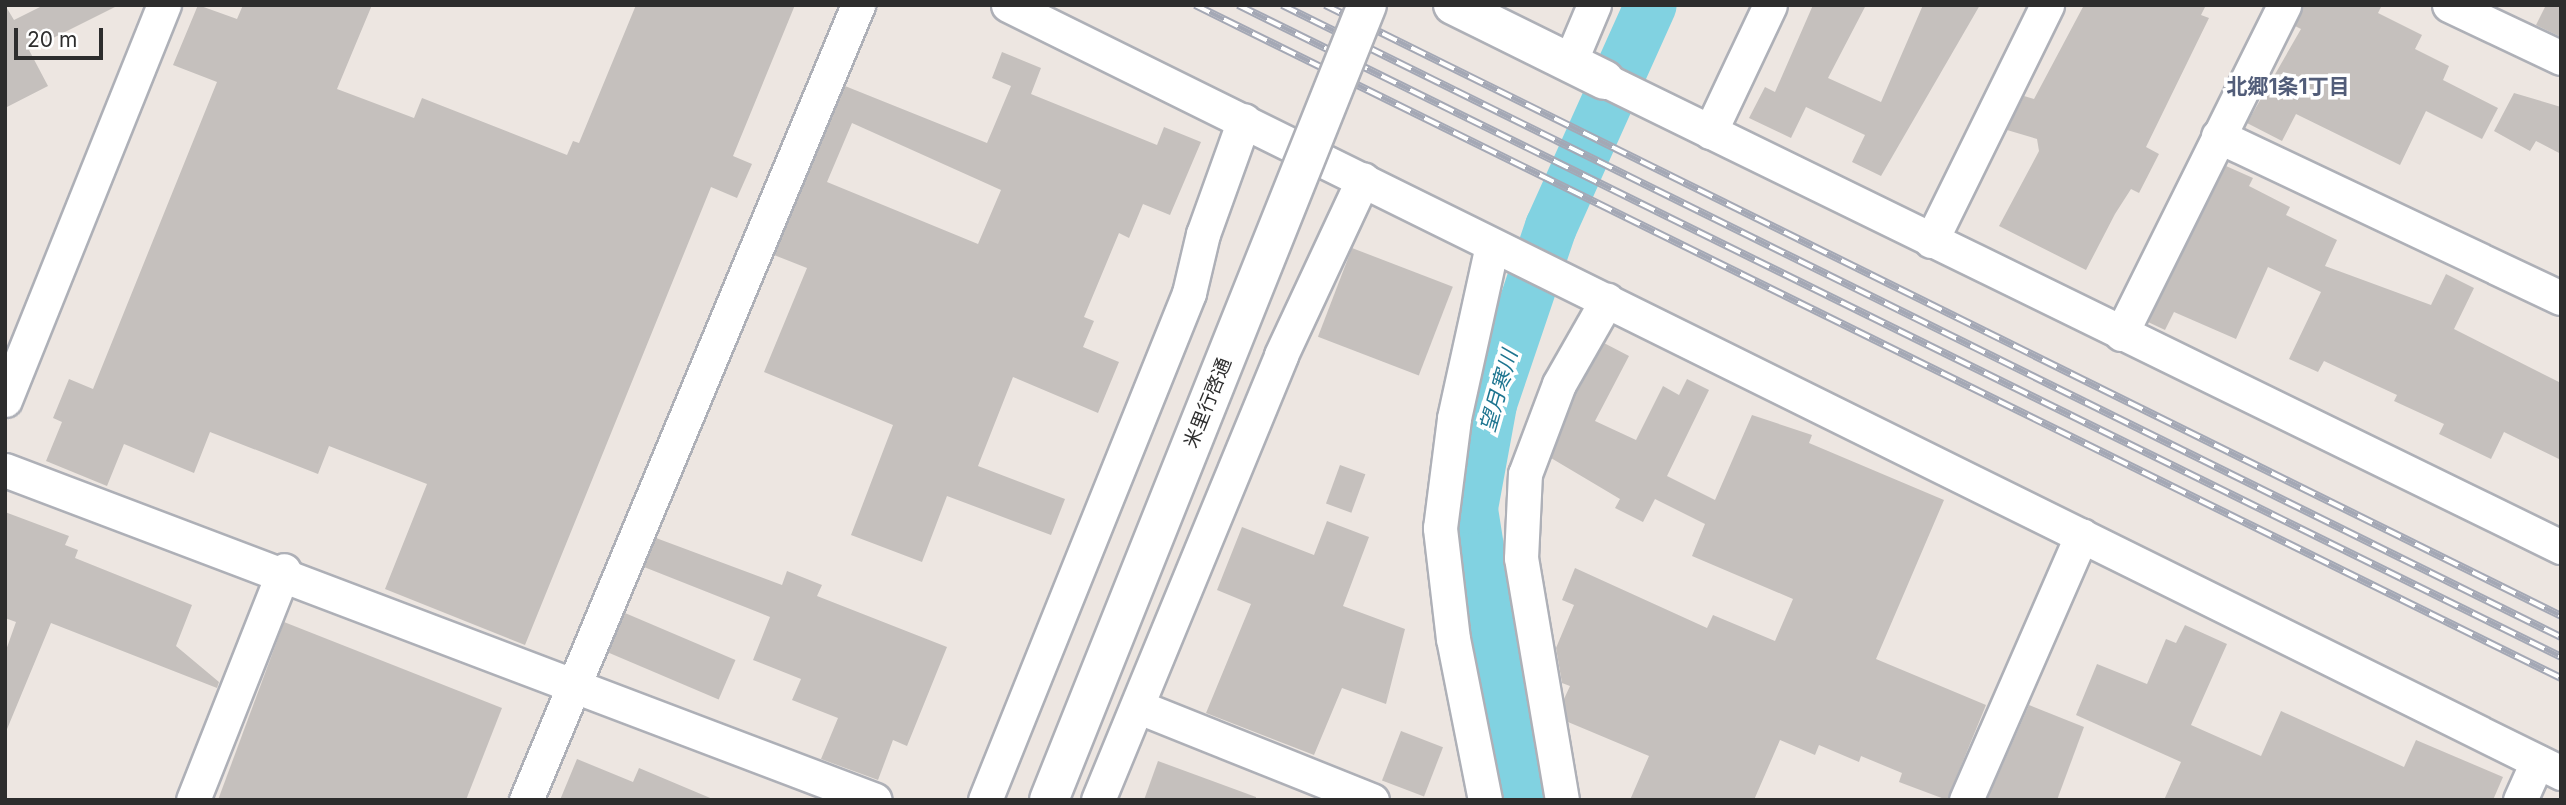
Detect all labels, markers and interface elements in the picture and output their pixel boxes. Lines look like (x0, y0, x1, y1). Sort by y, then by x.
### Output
scale bar (18, 14, 107, 58)
text: 20 m (27, 27, 77, 52)
district label: 北郷1条1丁目 (2226, 74, 2350, 100)
water label: 望月寒川 (1475, 347, 1523, 435)
street label: 米里行啓通 (1180, 355, 1236, 451)

